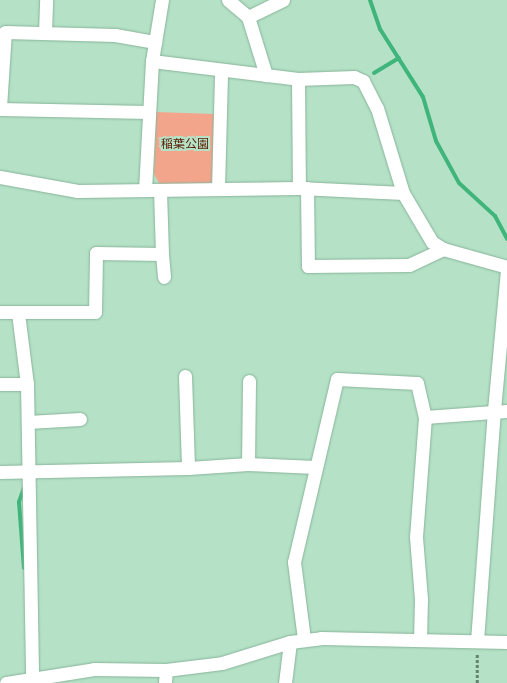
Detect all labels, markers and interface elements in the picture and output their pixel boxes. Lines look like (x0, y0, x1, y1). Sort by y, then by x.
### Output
park label: 稲葉公園 (161, 137, 209, 151)

